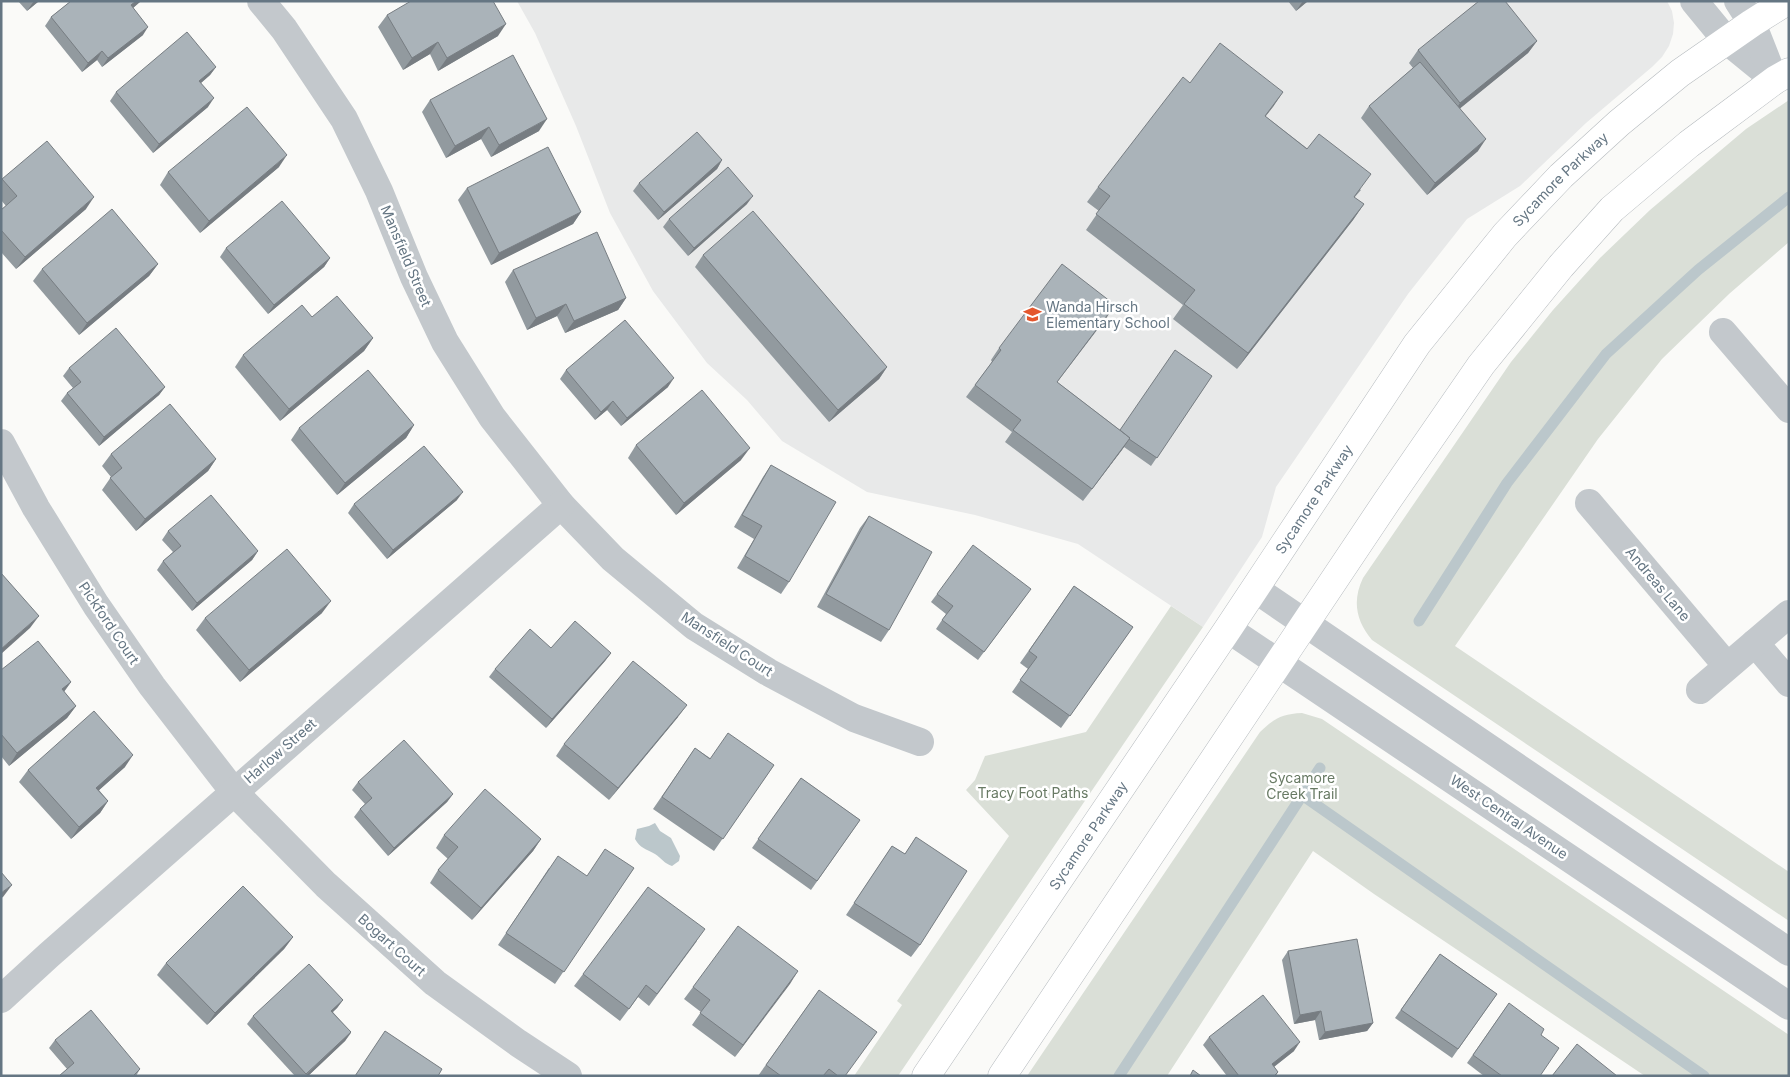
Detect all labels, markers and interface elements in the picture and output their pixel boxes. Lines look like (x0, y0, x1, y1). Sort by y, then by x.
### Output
street label: Sycamore Parkway (1509, 128, 1611, 230)
street label: Mansfield Street (377, 203, 436, 309)
place label: Wanda Hirsch Elementary School (1046, 298, 1170, 331)
school or university icon: Wanda Hirsch Elementary School (1022, 305, 1042, 325)
street label: Sycamore Parkway (1271, 441, 1356, 557)
street label: Andreas Lane (1623, 543, 1694, 624)
street label: Pickford Court (76, 578, 143, 667)
street label: Mansfield Court (678, 608, 777, 680)
street label: Harlow Street (240, 714, 320, 787)
park label: Sycamore Creek Trail (1266, 769, 1338, 802)
street label: West Central Avenue (1447, 771, 1571, 862)
street label: Sycamore Parkway (1045, 778, 1131, 893)
park label: Tracy Foot Paths (978, 784, 1088, 801)
street label: Bogart Court (355, 910, 430, 980)

